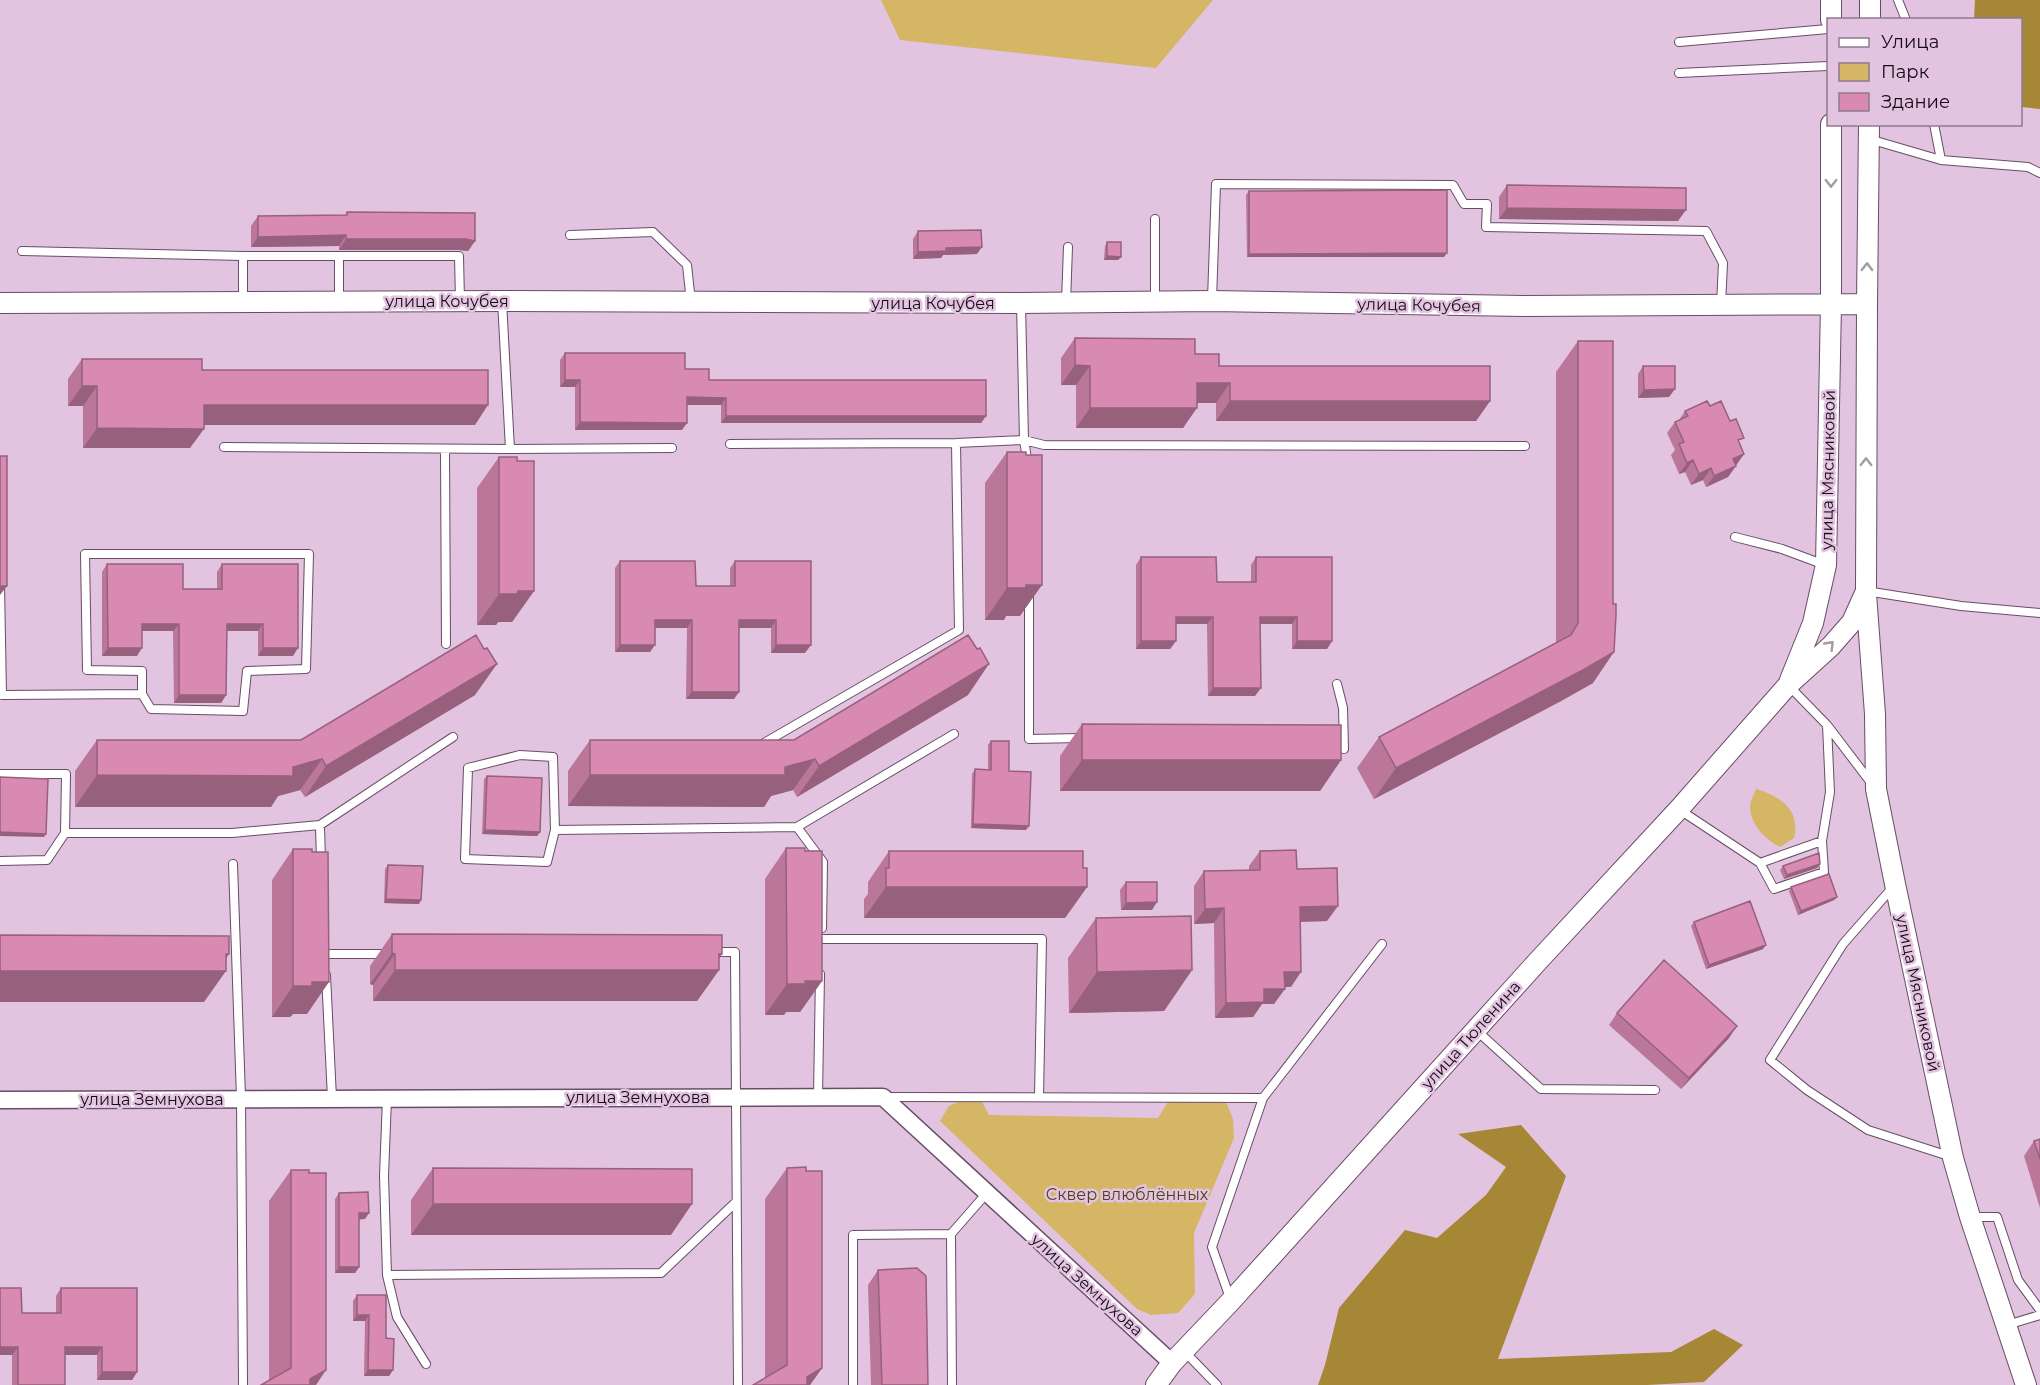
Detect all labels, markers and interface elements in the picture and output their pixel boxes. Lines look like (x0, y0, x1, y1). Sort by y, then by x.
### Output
legend (1827, 18, 2022, 126)
text: Улица (1881, 31, 1939, 53)
text: Парк (1881, 61, 1930, 83)
text: Здание (1881, 91, 1950, 113)
one-way arrow (1825, 178, 1837, 187)
one-way arrow (1861, 262, 1873, 271)
street label: улица Кочубея (384, 292, 509, 311)
street label: улица Кочубея (870, 294, 995, 313)
street label: улица Кочубея (1356, 294, 1481, 316)
street label: улица Мясниковой (1817, 390, 1839, 551)
one-way arrow (1860, 457, 1872, 466)
one-way arrow (1823, 642, 1834, 653)
street label: улица Мясниковой (1892, 912, 1944, 1073)
street label: улица Тюленина (1417, 977, 1525, 1094)
street label: улица Земнухова (565, 1088, 710, 1107)
street label: улица Земнухова (79, 1090, 224, 1109)
park label: Сквер влюблённых (1046, 1185, 1209, 1204)
street label: улица Земнухова (1027, 1229, 1147, 1340)

